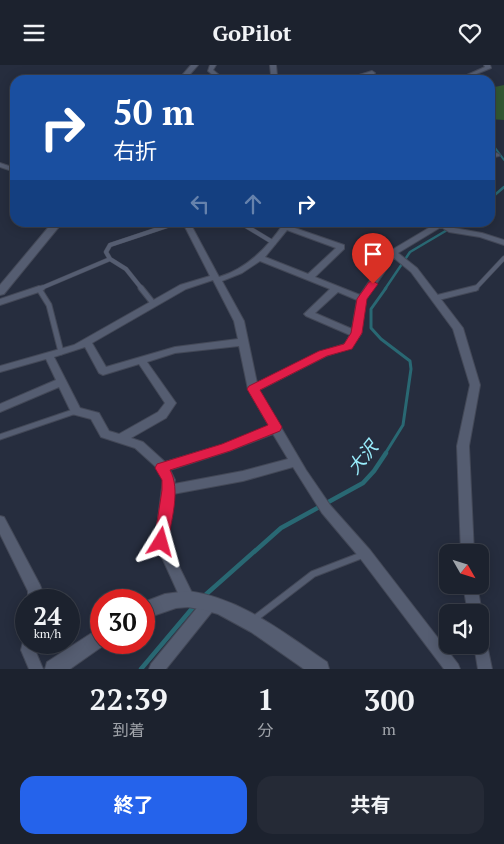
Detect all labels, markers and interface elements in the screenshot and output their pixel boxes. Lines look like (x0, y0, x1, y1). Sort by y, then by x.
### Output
text: GoPilot (212, 18, 292, 47)
icon: menu (20, 19, 48, 47)
icon: heart (456, 19, 484, 47)
text: 50 m (113, 89, 194, 135)
icon: right (30, 95, 95, 160)
text: 右折 (113, 136, 157, 165)
icon: left (186, 190, 214, 218)
icon: ahead (239, 190, 267, 218)
icon: right (292, 190, 320, 218)
pin (352, 233, 394, 284)
icon: arrive (359, 240, 387, 268)
water label: 大沢 (341, 434, 384, 479)
position arrow (134, 515, 186, 567)
north arrow (439, 544, 489, 594)
map controls (439, 544, 489, 654)
speed limit sign: 30 (90, 589, 155, 654)
text: 24 (33, 599, 62, 632)
button: sound (439, 604, 489, 654)
text: km/h (34, 626, 61, 641)
text: 22:39 (90, 679, 168, 719)
text: 1 (257, 679, 274, 719)
text: 300 (364, 680, 414, 720)
text: m (382, 718, 396, 740)
text: 到着 (113, 719, 145, 741)
text: 分 (258, 719, 274, 741)
button: 終了 (20, 776, 247, 834)
button: 共有 (257, 776, 484, 834)

